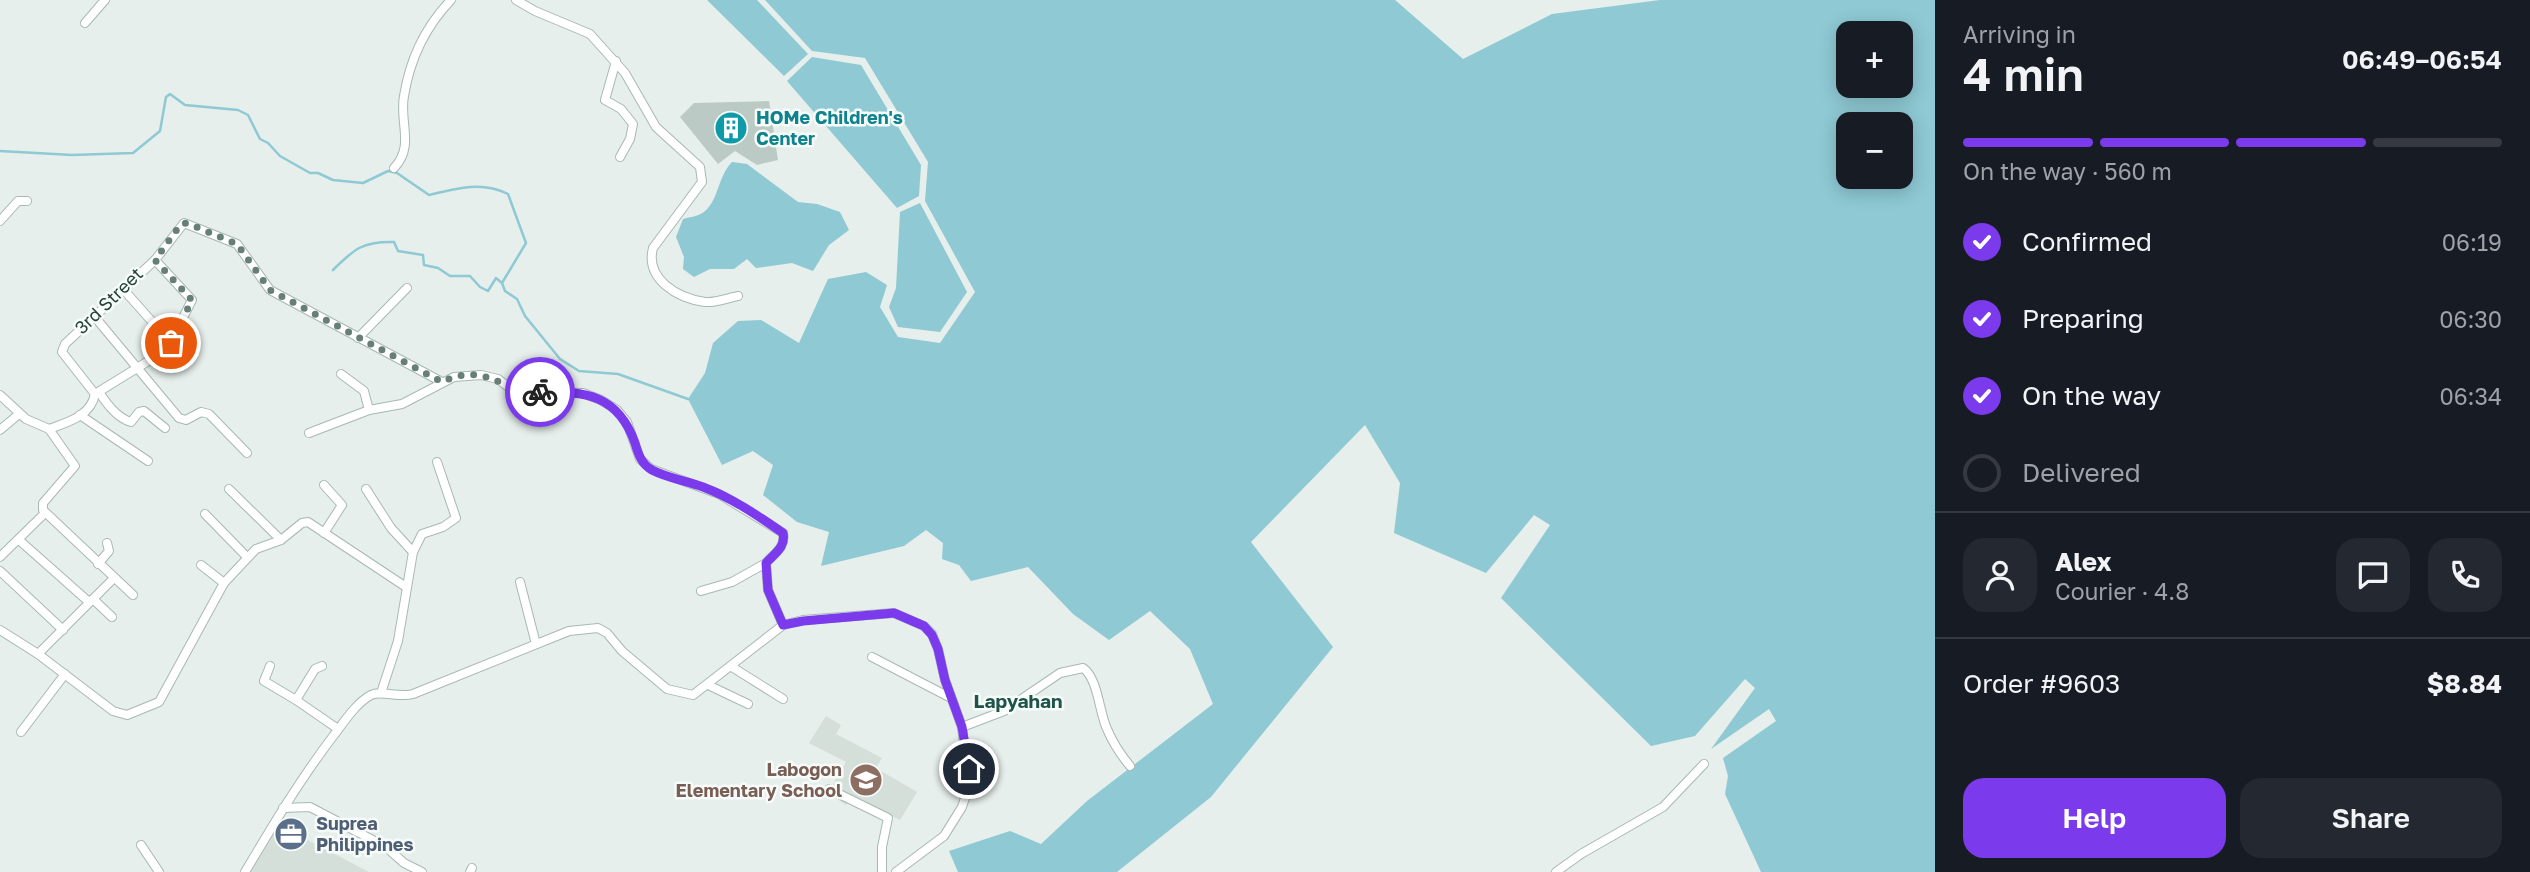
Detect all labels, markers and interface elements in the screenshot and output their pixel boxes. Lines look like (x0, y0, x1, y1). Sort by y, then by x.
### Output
text: Arriving in (1963, 20, 2076, 48)
map controls (1836, 21, 1913, 189)
button: + (1836, 21, 1913, 98)
text: 06:49–06:54 (2342, 44, 2502, 75)
text: 4 min (1963, 46, 2084, 101)
place label: HOMe Children's Center (756, 106, 903, 149)
building icon: HOMe Children's Center (712, 109, 750, 147)
button: − (1836, 112, 1913, 189)
text: On the way · 560 m (1963, 157, 2172, 185)
icon: check (1963, 223, 2001, 261)
text: Confirmed (2022, 226, 2152, 257)
text: 06:19 (2442, 228, 2502, 256)
street label: 3rd Street (70, 262, 147, 338)
icon: check (1963, 300, 2001, 338)
text: Preparing (2022, 303, 2144, 334)
text: 06:30 (2439, 305, 2502, 333)
pin (141, 313, 201, 373)
icon: bag (152, 324, 190, 362)
courier (505, 357, 575, 427)
icon: bike (521, 373, 559, 411)
icon: check (1963, 377, 2001, 415)
text: On the way (2022, 380, 2161, 411)
text: 06:34 (2439, 382, 2502, 410)
text: Delivered (2022, 457, 2141, 488)
button: person (1963, 538, 2037, 612)
button: chat (2336, 538, 2410, 612)
button: phone (2428, 538, 2502, 612)
text: Alex (2055, 546, 2112, 577)
text: Courier · 4.8 (2055, 577, 2189, 605)
text: Order #9603 (1963, 668, 2120, 699)
text: $8.84 (2427, 668, 2502, 699)
district label: Lapyahan (973, 689, 1063, 712)
pin (939, 739, 999, 799)
icon: home (950, 750, 988, 788)
place label: Labogon Elementary School (676, 758, 842, 801)
school or university icon: Labogon Elementary School (847, 761, 885, 799)
button: Help (1963, 778, 2226, 858)
button: Share (2240, 778, 2502, 858)
place label: Suprea Philippines (316, 812, 414, 855)
office icon: Suprea Philippines (272, 815, 310, 853)

